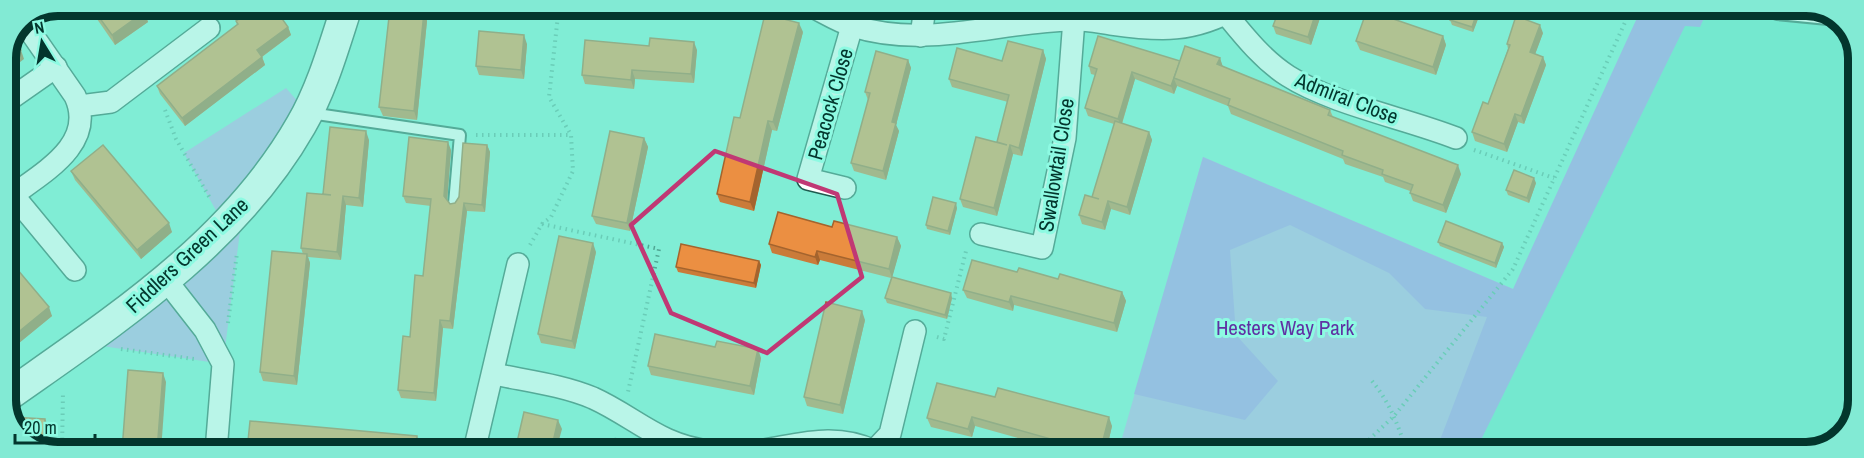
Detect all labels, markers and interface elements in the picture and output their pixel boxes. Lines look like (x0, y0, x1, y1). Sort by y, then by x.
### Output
north arrow (12, 12, 72, 72)
text: N (32, 16, 46, 39)
street label: Peacock Close (800, 45, 860, 163)
street label: Admiral Close (1290, 65, 1403, 131)
street label: Swallowtail Close (1031, 96, 1081, 234)
street label: Fiddlers Green Lane (119, 191, 255, 319)
park label: Hesters Way Park (1216, 313, 1354, 342)
scale bar (15, 407, 94, 445)
text: 20 m (24, 415, 57, 440)

